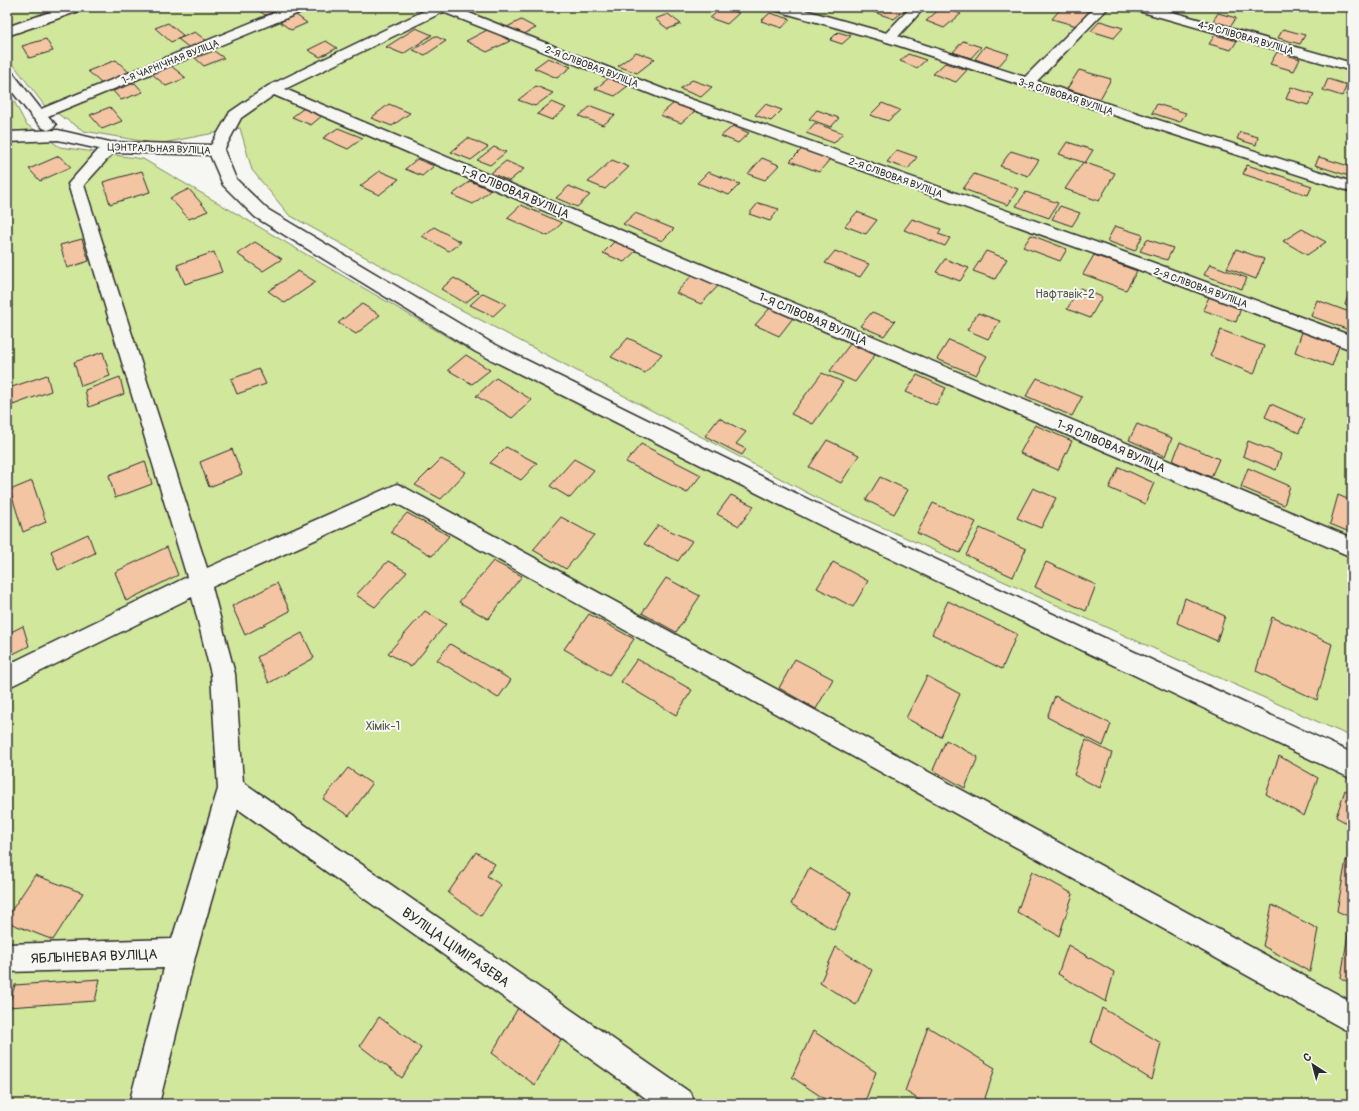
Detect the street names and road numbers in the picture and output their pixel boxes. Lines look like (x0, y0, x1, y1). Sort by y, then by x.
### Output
street label: 4-Я СЛІВОВАЯ ВУЛІЦА (1196, 19, 1296, 58)
street label: 1-Я ЧАРНІЧНАЯ ВУЛІЦА (120, 37, 221, 87)
street label: 2-Я СЛІВОВАЯ ВУЛІЦА (543, 44, 640, 90)
street label: 3-Я СЛІВОВАЯ ВУЛІЦА (1017, 76, 1115, 118)
street label: ЦЭНТРАЛЬНАЯ ВУЛІЦА (107, 141, 211, 157)
street label: 2-Я СЛІВОВАЯ ВУЛІЦА (847, 155, 945, 201)
street label: 1-Я СЛІВОВАЯ ВУЛІЦА (458, 163, 572, 222)
street label: 2-Я СЛІВОВАЯ ВУЛІЦА (1152, 265, 1250, 311)
street label: 1-Я СЛІВОВАЯ ВУЛІЦА (756, 290, 870, 349)
street label: 1-Я СЛІВОВАЯ ВУЛІЦА (1054, 417, 1168, 476)
street label: ВУЛІЦА ЦІМІРАЗЕВА (399, 904, 513, 991)
street label: ЯБЛЫНЕВАЯ ВУЛІЦА (30, 946, 158, 967)

